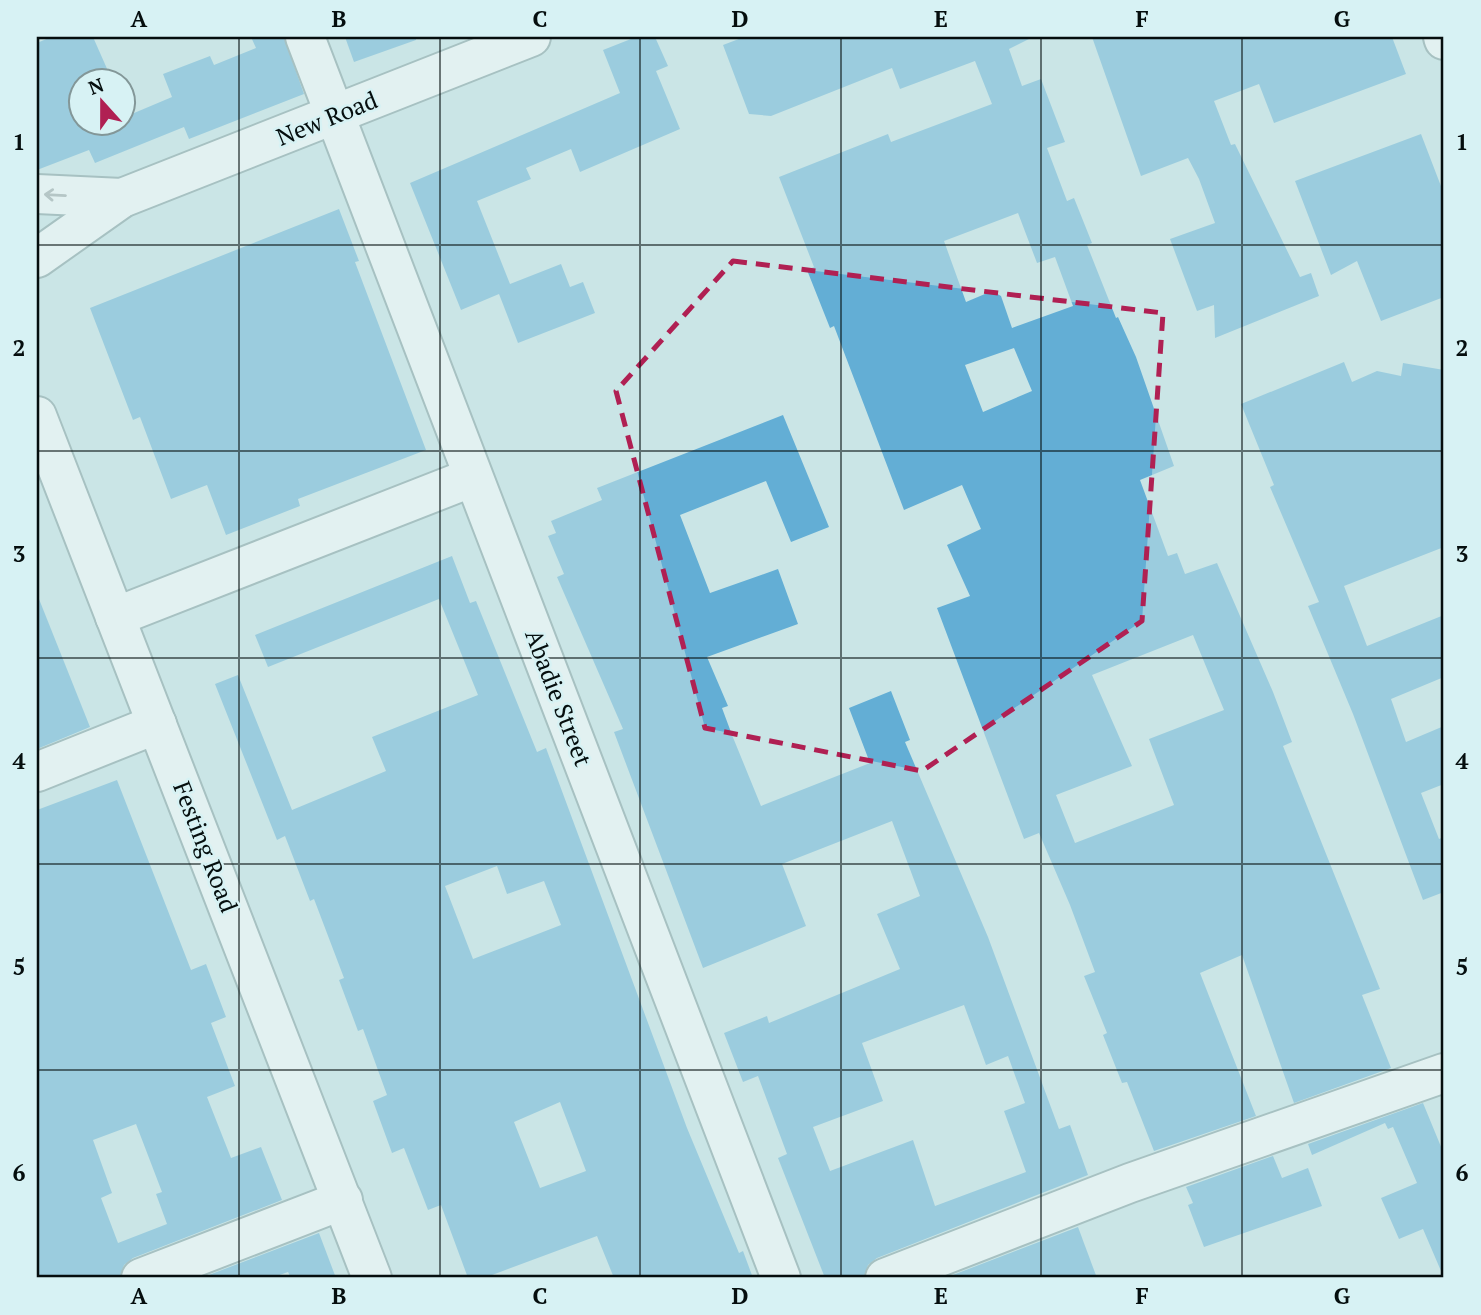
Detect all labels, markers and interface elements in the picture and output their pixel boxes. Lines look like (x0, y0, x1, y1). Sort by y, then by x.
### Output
text: A (131, 3, 148, 34)
text: B (332, 3, 347, 34)
text: C (533, 3, 548, 34)
text: D (732, 3, 749, 34)
text: E (934, 3, 948, 34)
text: F (1135, 3, 1149, 34)
text: G (1334, 3, 1351, 34)
north arrow (66, 66, 136, 136)
text: N (85, 71, 107, 100)
street label: New Road (271, 83, 382, 153)
text: 1 (13, 126, 26, 157)
text: 1 (1456, 126, 1469, 157)
one-way arrow (44, 189, 67, 202)
text: 2 (13, 332, 26, 363)
text: 2 (1456, 332, 1469, 363)
text: 3 (13, 538, 26, 569)
text: 3 (1456, 538, 1469, 569)
street label: Abadie Street (518, 625, 600, 771)
text: 4 (13, 745, 26, 776)
text: 4 (1456, 745, 1469, 776)
street label: Festing Road (166, 777, 246, 917)
text: 5 (13, 951, 26, 982)
text: 5 (1456, 951, 1469, 982)
text: 6 (13, 1157, 26, 1188)
text: 6 (1456, 1157, 1469, 1188)
text: A (131, 1280, 148, 1311)
text: B (332, 1280, 347, 1311)
text: C (533, 1280, 548, 1311)
text: D (732, 1280, 749, 1311)
text: E (934, 1280, 948, 1311)
text: F (1135, 1280, 1149, 1311)
text: G (1334, 1280, 1351, 1311)

